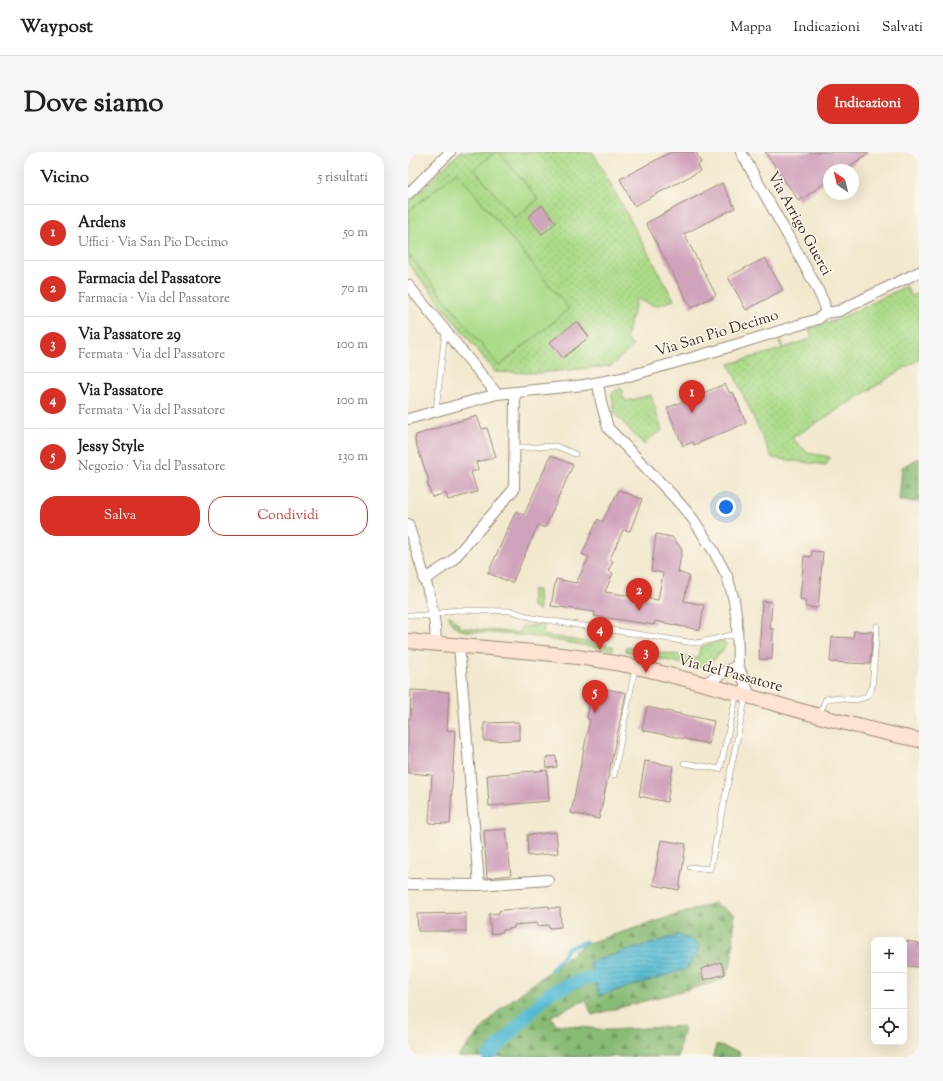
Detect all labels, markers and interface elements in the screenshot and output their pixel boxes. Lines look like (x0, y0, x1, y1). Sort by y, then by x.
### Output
text: Waypost (20, 14, 93, 41)
text: Mappa (731, 18, 772, 38)
text: Indicazioni (794, 18, 860, 38)
text: Salvati (882, 18, 923, 38)
text: Dove siamo (24, 84, 164, 124)
button: Indicazioni (817, 84, 919, 124)
north arrow (823, 164, 859, 200)
text: Vicino (40, 166, 89, 190)
street label: Via Arrigo Guerci (762, 168, 836, 280)
text: 5 risultati (318, 169, 368, 187)
text: Ardens (78, 213, 126, 234)
text: 1 (51, 224, 55, 242)
text: 50 m (343, 224, 368, 242)
text: Uffici · Via San Pio Decimo (78, 234, 228, 252)
text: Farmacia del Passatore (78, 269, 221, 290)
text: 2 (50, 280, 56, 298)
text: 70 m (341, 280, 368, 298)
text: Farmacia · Via del Passatore (78, 290, 230, 308)
street label: Via San Pio Decimo (653, 305, 781, 363)
text: Via Passatore 29 (78, 325, 181, 346)
text: 3 (50, 336, 56, 354)
text: 100 m (336, 336, 368, 354)
text: Fermata · Via del Passatore (78, 346, 225, 364)
pin: 1 (679, 380, 705, 413)
text: Via Passatore (78, 381, 163, 402)
text: 4 (50, 392, 56, 410)
text: 100 m (336, 392, 368, 410)
text: Fermata · Via del Passatore (78, 402, 225, 420)
text: Jessy Style (78, 437, 144, 458)
text: 5 (51, 448, 55, 466)
text: 130 m (338, 448, 368, 466)
text: Negozio · Via del Passatore (78, 458, 226, 476)
button: Salva (40, 496, 200, 536)
button: Condividi (208, 496, 368, 536)
your location (716, 497, 736, 517)
pin: 2 (626, 578, 652, 611)
pin: 4 (587, 617, 613, 650)
pin: 3 (633, 640, 659, 673)
street label: Via del Passatore (675, 650, 785, 698)
pin: 5 (582, 680, 608, 713)
map controls (871, 937, 907, 1045)
button: + (871, 937, 907, 973)
button: − (871, 973, 907, 1009)
button: locate (871, 1009, 907, 1045)

